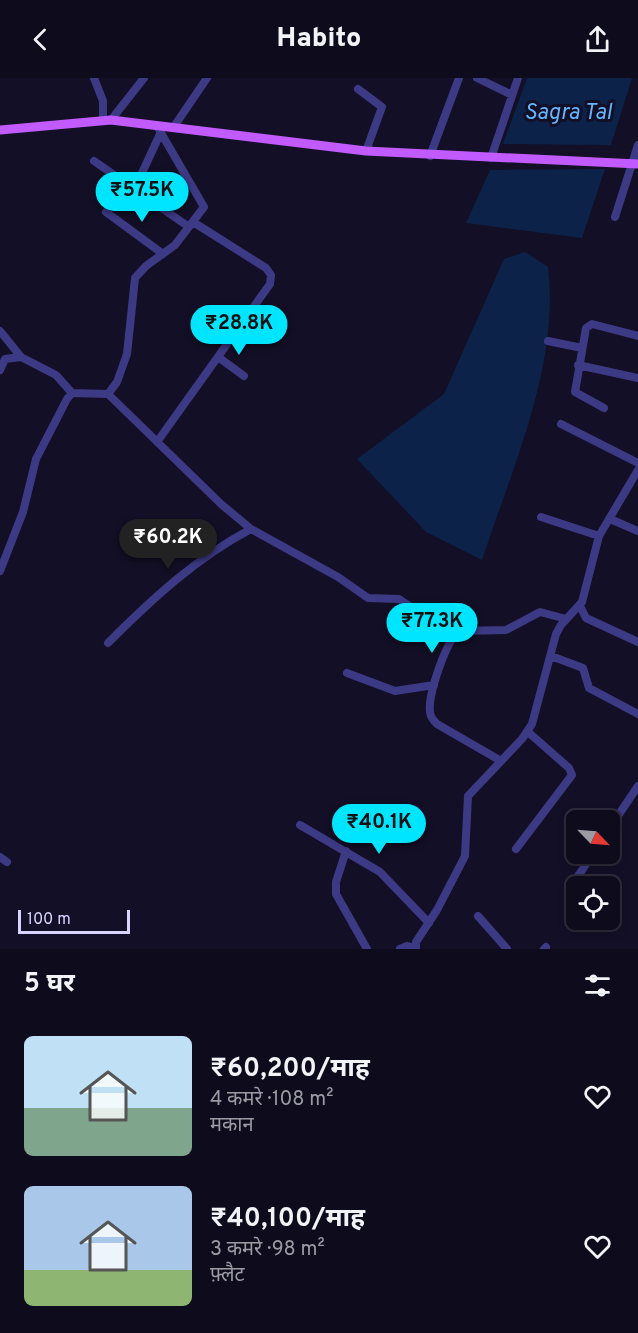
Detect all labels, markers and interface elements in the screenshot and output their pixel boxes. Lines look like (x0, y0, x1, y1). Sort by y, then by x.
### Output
text: Habito (277, 22, 361, 56)
icon: back (24, 23, 57, 56)
icon: share (581, 23, 614, 56)
water label: Sagra Tal (524, 100, 613, 127)
pin: ₹57.5K (93, 172, 191, 223)
text: ₹57.5K (110, 178, 174, 204)
pin: ₹28.8K (190, 305, 288, 356)
text: ₹28.8K (204, 311, 274, 337)
pin: ₹60.2K (119, 519, 217, 570)
text: ₹60.2K (133, 525, 203, 551)
pin: ₹77.3K (383, 603, 481, 654)
text: ₹77.3K (401, 609, 463, 635)
pin: ₹40.1K (330, 804, 428, 855)
text: ₹40.1K (346, 810, 412, 836)
north arrow (566, 810, 620, 864)
map controls (566, 810, 620, 930)
button: locate (566, 876, 620, 930)
scale bar (18, 907, 130, 934)
text: 100 m (27, 910, 71, 930)
text: 5 घर (24, 968, 75, 1001)
icon: filters (581, 969, 614, 1002)
text: ₹60,200/माह (210, 1053, 370, 1086)
icon: home (72, 1060, 144, 1132)
icon: heart (581, 1080, 614, 1113)
text: 4 कमरे · 108 m² (210, 1087, 333, 1113)
text: मकान (210, 1113, 254, 1139)
text: ₹40,100/माह (210, 1203, 365, 1236)
icon: home (72, 1210, 144, 1282)
icon: heart (581, 1230, 614, 1263)
text: 3 कमरे · 98 m² (210, 1237, 325, 1263)
text: फ़्लैट (210, 1263, 245, 1289)

